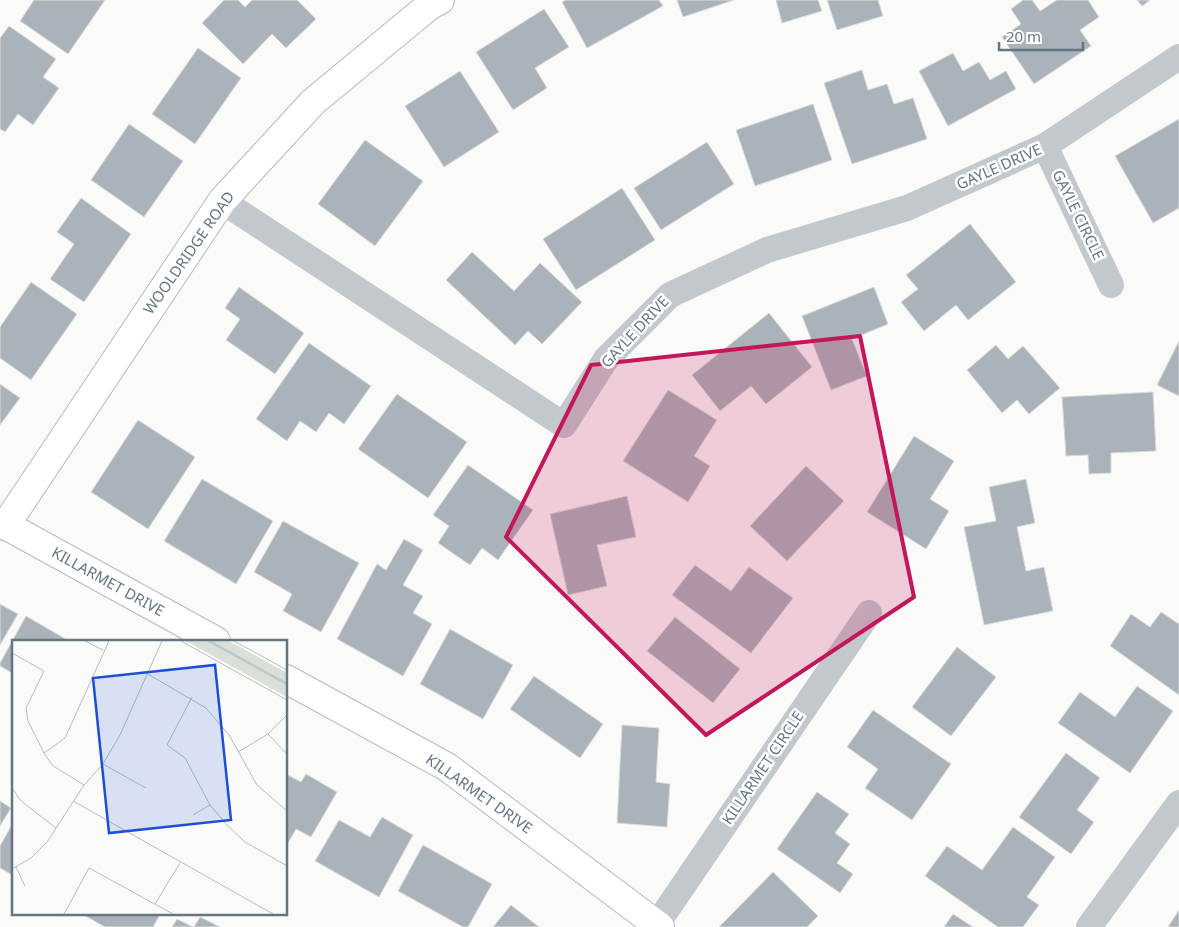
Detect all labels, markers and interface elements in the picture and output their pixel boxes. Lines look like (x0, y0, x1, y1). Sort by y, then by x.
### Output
scale bar (999, 20, 1083, 52)
text: 20 m (1006, 26, 1041, 46)
street label: GAYLE DRIVE (953, 138, 1044, 194)
street label: GAYLE CIRCLE (1048, 166, 1109, 263)
street label: WOOLDRIDGE ROAD (138, 187, 238, 318)
street label: GAYLE DRIVE (596, 291, 673, 371)
street label: KILLARMET DRIVE (49, 542, 168, 620)
inset map (12, 640, 288, 914)
street label: KILLARMET CIRCLE (717, 707, 808, 828)
street label: KILLARMET DRIVE (422, 749, 537, 837)

